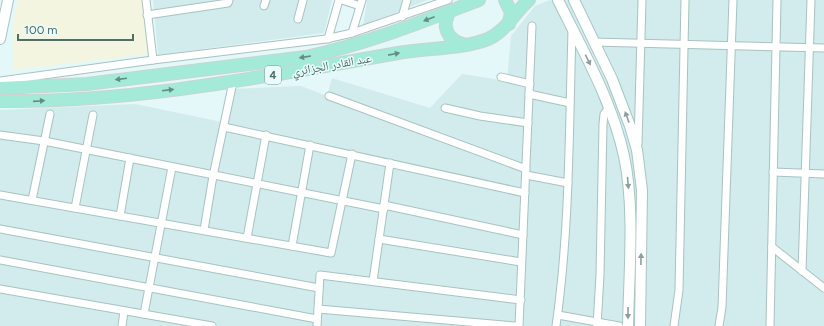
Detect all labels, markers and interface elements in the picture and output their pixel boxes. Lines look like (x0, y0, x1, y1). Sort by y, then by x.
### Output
scale bar (18, 16, 133, 42)
one-way arrow (423, 17, 435, 23)
text: 100 m (24, 23, 58, 37)
one-way arrow (387, 50, 400, 56)
street label: عبد القادر الجزائري (291, 51, 373, 82)
one-way arrow (299, 54, 311, 60)
one-way arrow (585, 55, 591, 66)
road number: 4 (265, 66, 281, 84)
one-way arrow (115, 76, 127, 82)
one-way arrow (162, 87, 174, 93)
one-way arrow (33, 98, 46, 104)
one-way arrow (623, 110, 629, 122)
one-way arrow (624, 177, 631, 189)
one-way arrow (638, 252, 644, 265)
one-way arrow (625, 307, 631, 320)

